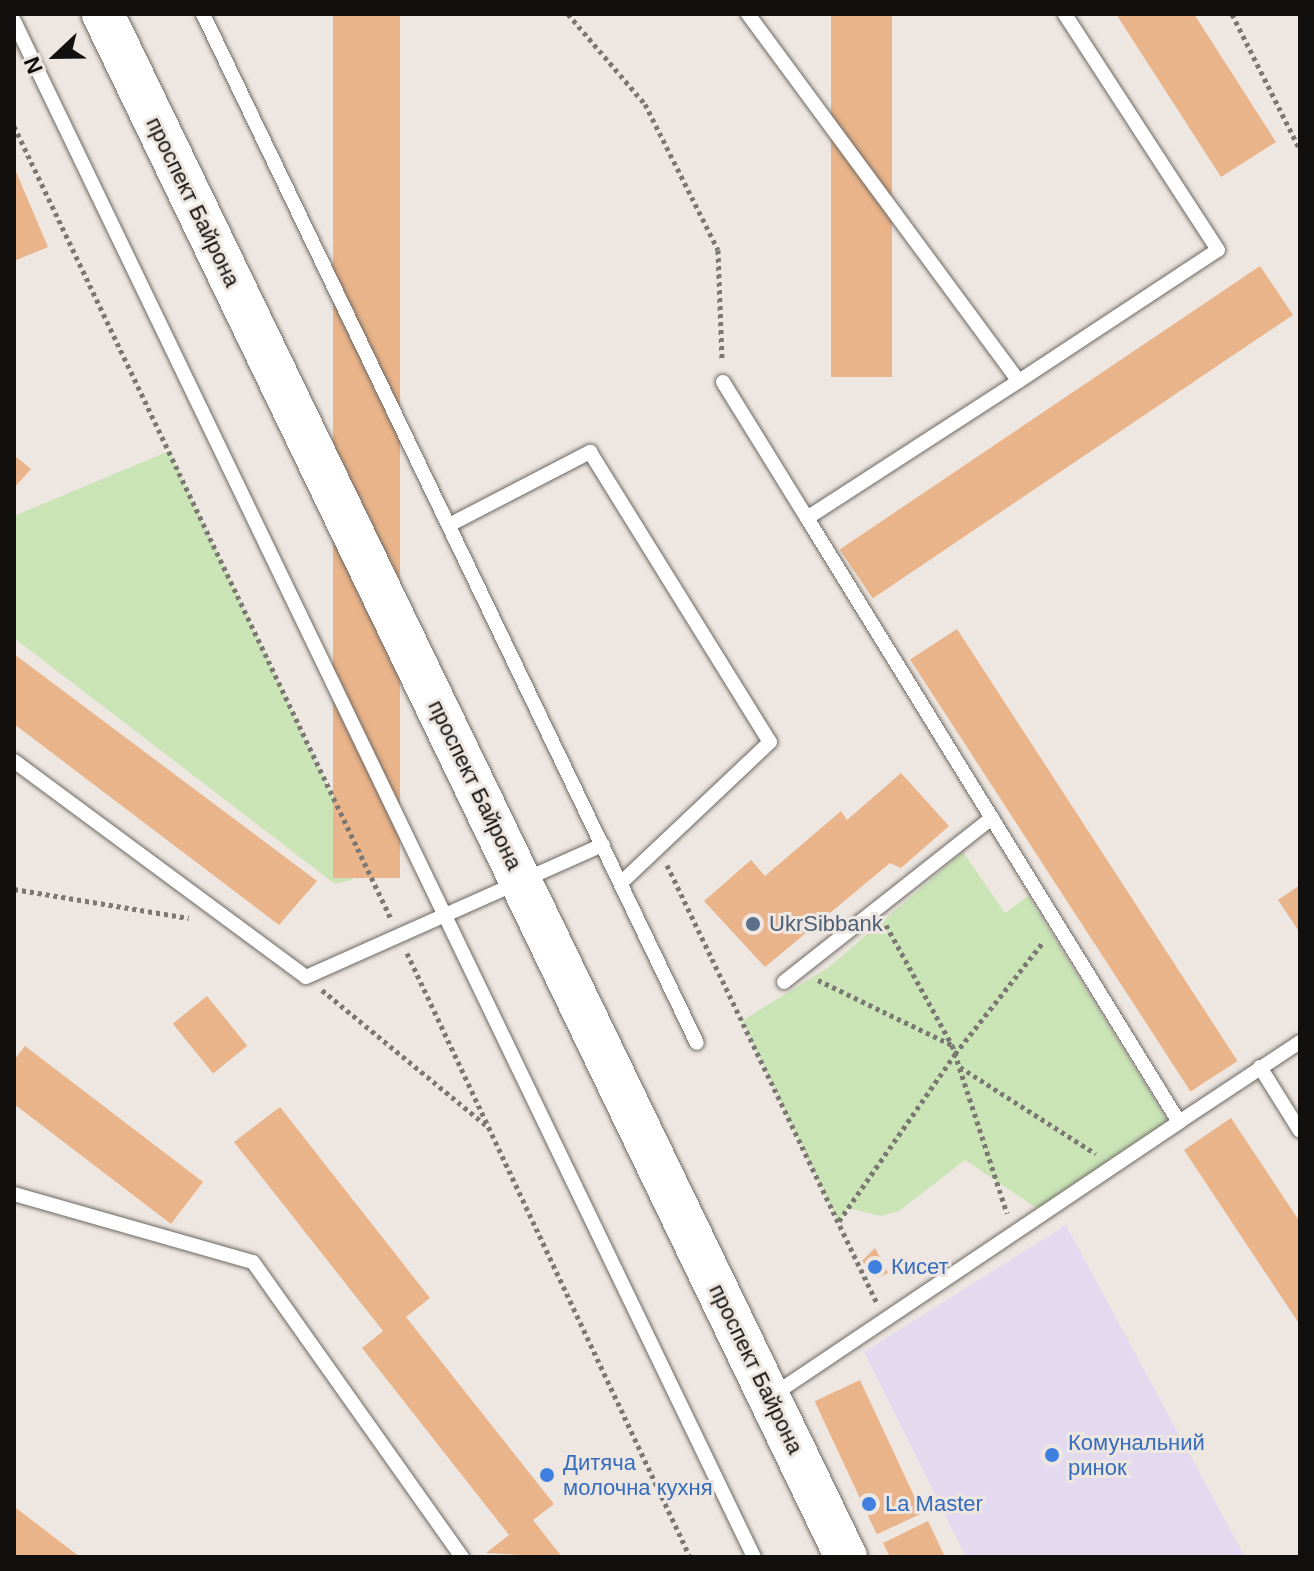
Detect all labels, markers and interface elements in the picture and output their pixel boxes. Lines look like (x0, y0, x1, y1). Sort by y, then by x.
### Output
north arrow (16, 16, 96, 96)
text: N (19, 53, 48, 77)
street label: проспект Байрона (140, 113, 246, 291)
street label: проспект Байрона (422, 696, 528, 874)
place label: UkrSibbank (769, 911, 883, 937)
marker: UkrSibbank (744, 915, 762, 933)
place label: Кисет (891, 1254, 949, 1280)
marker: Кисет (866, 1258, 884, 1276)
street label: проспект Байрона (703, 1280, 809, 1458)
place label: Комунальний ринок (1068, 1429, 1205, 1480)
marker: Комунальний ринок (1043, 1446, 1061, 1464)
place label: Дитяча молочна кухня (563, 1449, 713, 1500)
marker: Дитяча молочна кухня (538, 1466, 556, 1484)
place label: La Master (885, 1491, 983, 1517)
marker: La Master (860, 1495, 878, 1513)

